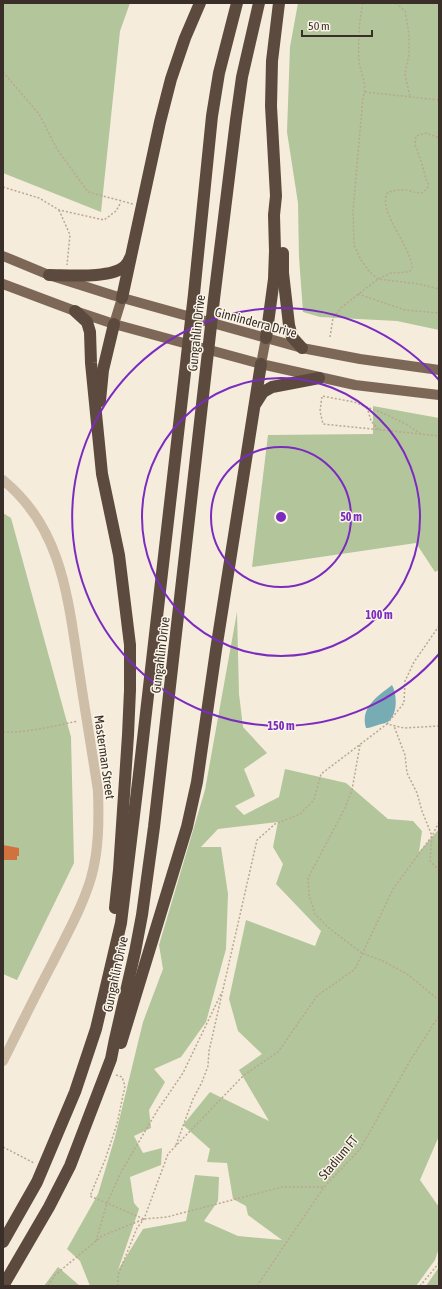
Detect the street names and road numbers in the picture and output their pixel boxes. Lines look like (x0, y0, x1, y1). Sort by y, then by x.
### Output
street label: Gungahlin Drive (185, 294, 208, 372)
street label: Ginninderra Drive (213, 304, 299, 341)
street label: Gungahlin Drive (148, 616, 173, 694)
street label: Masterman Street (91, 714, 118, 800)
street label: Gungahlin Drive (100, 935, 131, 1013)
street label: Stadium FT (316, 1132, 361, 1182)

